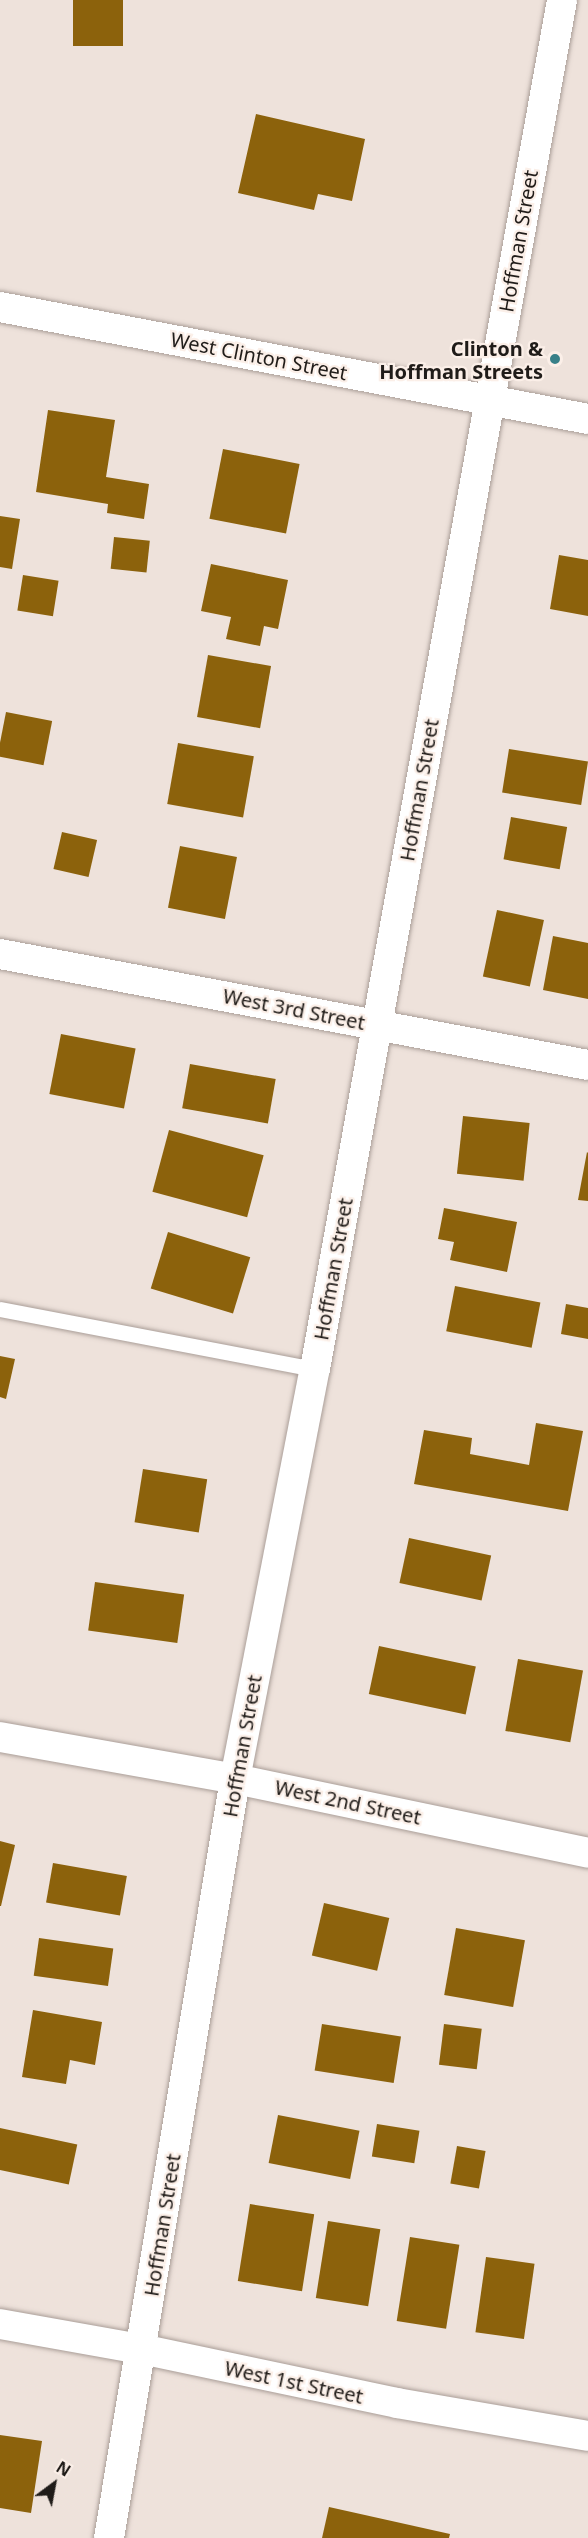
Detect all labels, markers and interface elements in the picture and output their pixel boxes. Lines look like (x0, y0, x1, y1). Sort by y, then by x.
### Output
street label: Hoffman Street (494, 168, 542, 314)
street label: West Clinton Street (169, 327, 349, 385)
place label: Clinton & Hoffman Streets (379, 336, 543, 383)
marker: Clinton & Hoffman Streets (548, 352, 562, 366)
street label: Hoffman Street (395, 717, 443, 863)
street label: West 3rd Street (221, 983, 367, 1035)
street label: Hoffman Street (309, 1196, 357, 1342)
street label: Hoffman Street (218, 1673, 266, 1819)
street label: West 2nd Street (273, 1775, 423, 1829)
street label: Hoffman Street (139, 2152, 185, 2298)
street label: West 1st Street (223, 2356, 365, 2408)
north arrow (24, 2454, 84, 2514)
text: N (52, 2456, 75, 2482)

